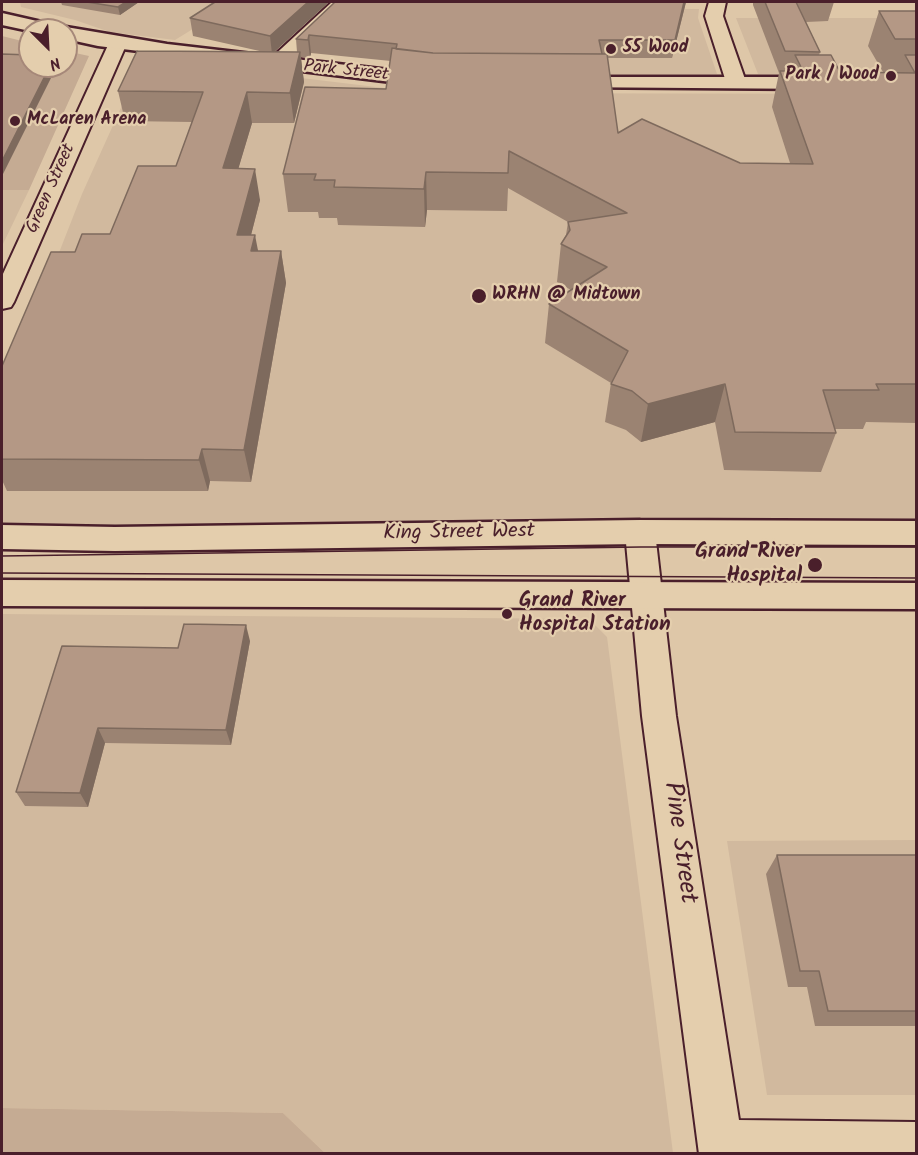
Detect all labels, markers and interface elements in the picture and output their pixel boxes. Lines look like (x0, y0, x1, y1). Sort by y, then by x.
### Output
north arrow (18, 18, 78, 78)
place label: 55 Wood (623, 38, 688, 60)
marker: 55 Wood (604, 42, 618, 56)
text: N (45, 50, 64, 77)
street label: Park Street (302, 57, 390, 87)
place label: Park / Wood (785, 65, 879, 87)
marker: Park / Wood (884, 69, 898, 83)
place label: McLaren Arena (27, 110, 146, 132)
marker: McLaren Arena (8, 114, 22, 128)
street label: Green Street (23, 141, 81, 237)
place label: WRHN @ Midtown (492, 285, 640, 307)
marker: WRHN @ Midtown (470, 287, 488, 305)
street label: King Street West (383, 520, 535, 548)
place label: Grand River Hospital (695, 540, 802, 590)
marker: Grand River Hospital (806, 556, 824, 574)
place label: Grand River Hospital Station (519, 589, 671, 639)
marker: Grand River Hospital Station (500, 607, 514, 621)
street label: Pine Street (654, 780, 702, 906)

